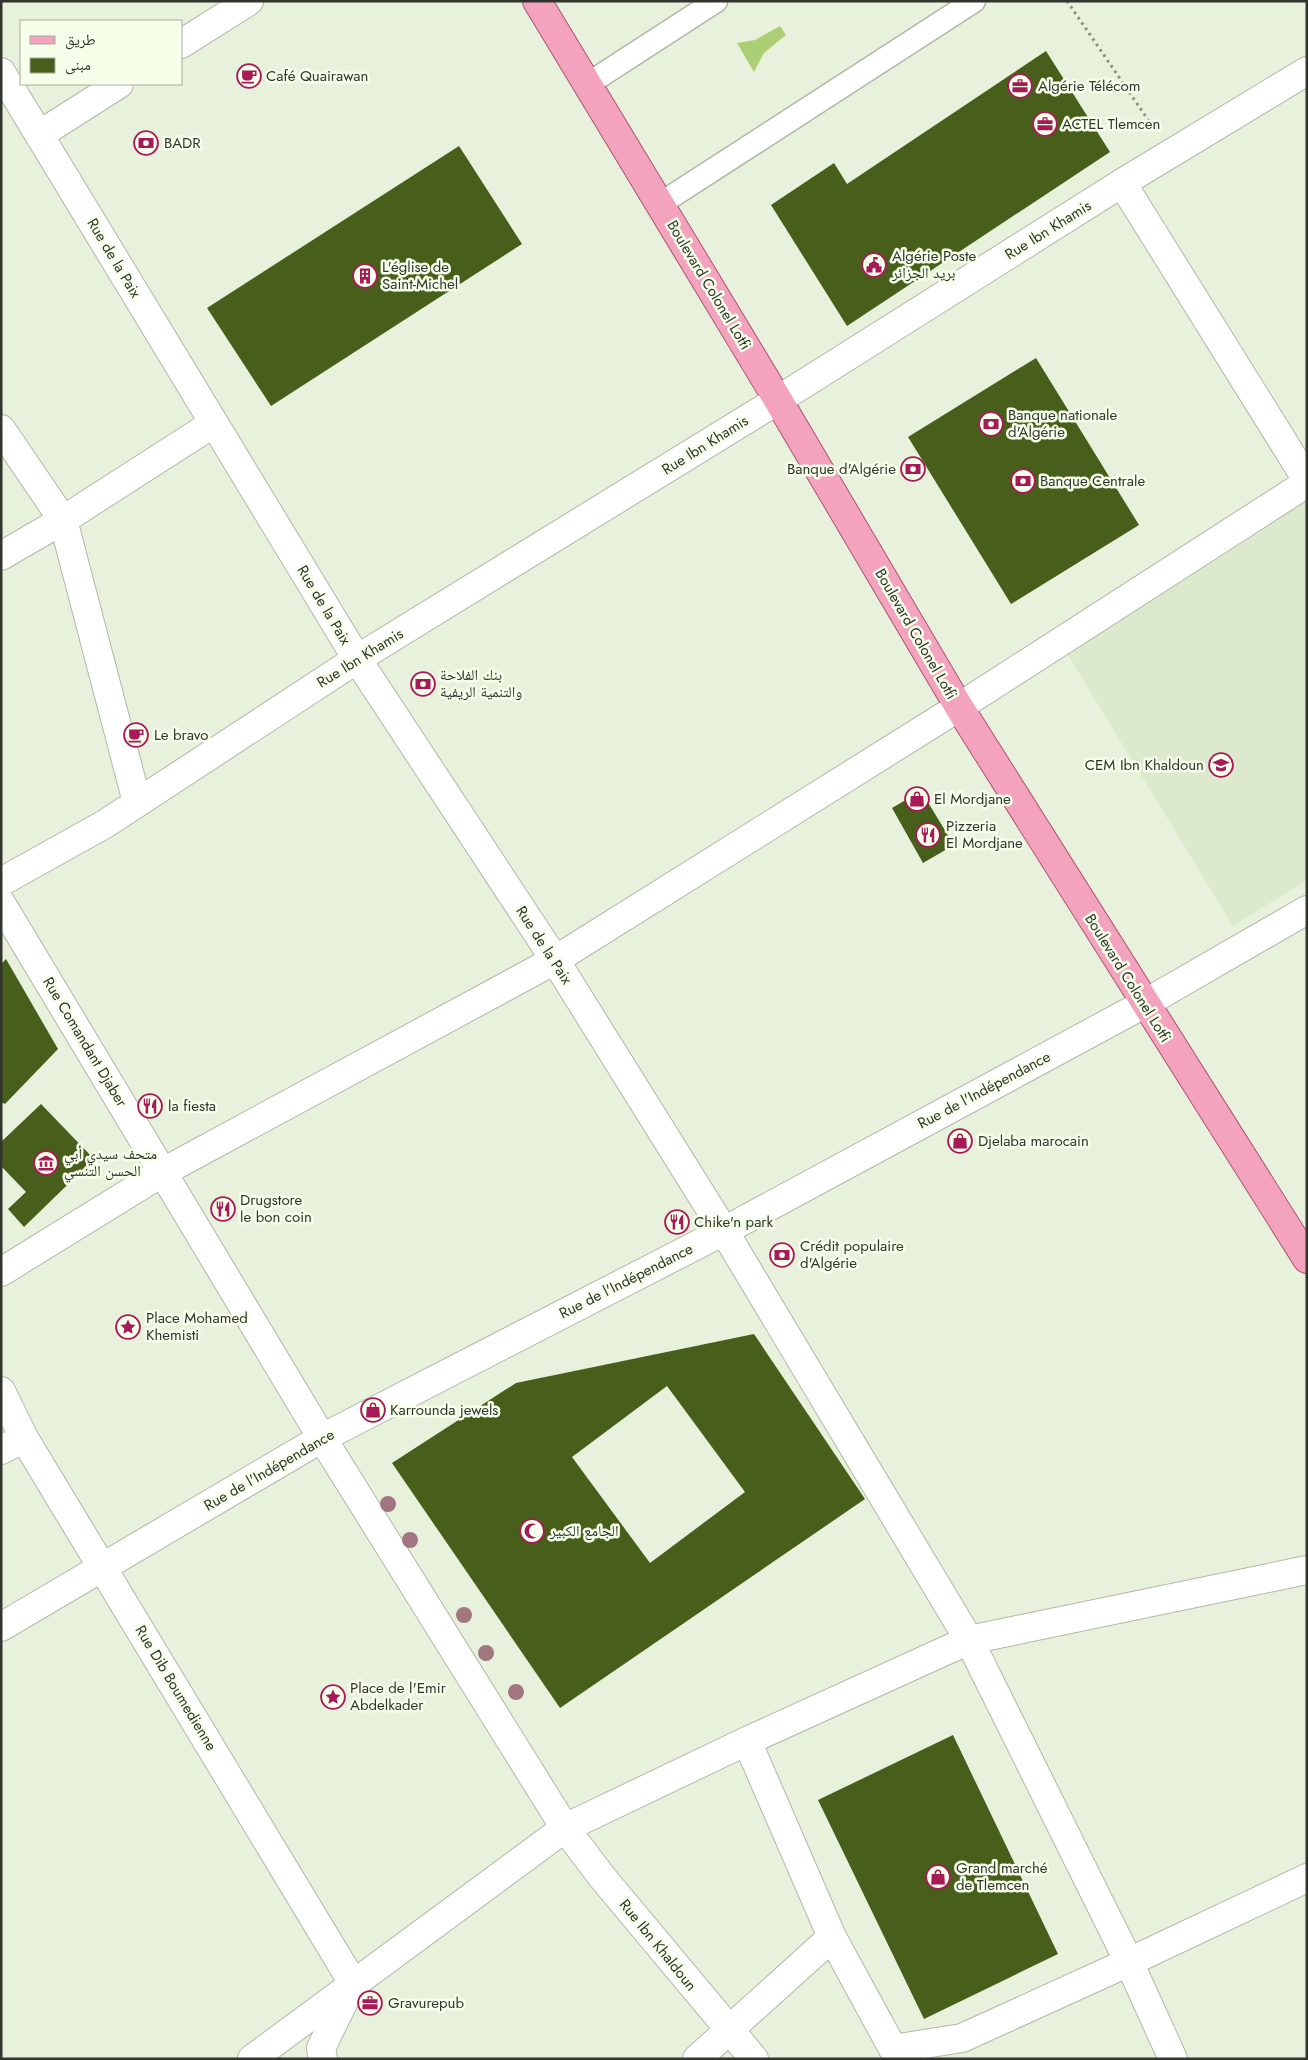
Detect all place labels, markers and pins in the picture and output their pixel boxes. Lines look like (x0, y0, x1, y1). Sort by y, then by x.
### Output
cafe icon: Café Quairawan (236, 63, 262, 89)
place label: Café Quairawan (266, 65, 368, 87)
office icon: Algérie Télécom (1007, 73, 1033, 99)
place label: Algérie Télécom (1038, 75, 1140, 97)
office icon: ACTEL Tlemcen (1032, 111, 1058, 137)
place label: ACTEL Tlemcen (1062, 113, 1160, 135)
bank icon: BADR (133, 130, 159, 156)
place label: BADR (164, 132, 201, 154)
place label: Algérie Poste بريد الجزائر (891, 245, 977, 284)
public building icon: Algérie Poste بريد الجزائر (861, 252, 887, 278)
place label: L'église de Saint-Michel (382, 256, 458, 295)
building icon: L'église de Saint-Michel (352, 263, 378, 289)
place label: Banque nationale d'Algérie (1008, 404, 1117, 443)
bank icon: Banque nationale d'Algérie (978, 411, 1004, 437)
bank icon: Banque d'Algérie (900, 456, 926, 482)
place label: Banque d'Algérie (787, 458, 896, 480)
bank icon: Banque Centrale (1010, 468, 1036, 494)
place label: Banque Centrale (1040, 470, 1145, 492)
place label: بنك الفلاحة والتنمية الريفية (440, 664, 522, 703)
bank icon: بنك الفلاحة والتنمية الريفية (410, 671, 436, 697)
cafe icon: Le bravo (123, 722, 149, 748)
place label: Le bravo (154, 724, 208, 746)
school or university icon: CEM Ibn Khaldoun (1208, 752, 1234, 778)
place label: CEM Ibn Khaldoun (1085, 754, 1204, 776)
shop icon: El Mordjane (904, 786, 930, 812)
place label: El Mordjane (934, 788, 1011, 810)
place label: Pizzeria El Mordjane (946, 815, 1023, 854)
restaurant icon: Pizzeria El Mordjane (915, 822, 941, 848)
restaurant icon: la fiesta (137, 1093, 163, 1119)
place label: la fiesta (168, 1095, 216, 1117)
shop icon: Djelaba marocain (947, 1128, 973, 1154)
place label: Djelaba marocain (978, 1130, 1089, 1152)
place label: متحف سيدي أبي الحسن التنسي (64, 1143, 157, 1183)
museum icon: متحف سيدي أبي الحسن التنسي (33, 1150, 59, 1176)
place label: Drugstore le bon coin (240, 1189, 312, 1228)
restaurant icon: Drugstore le bon coin (210, 1196, 236, 1222)
restaurant icon: Chike'n park (664, 1209, 690, 1235)
place label: Chike'n park (694, 1211, 774, 1233)
place label: Crédit populaire d'Algérie (800, 1235, 904, 1274)
bank icon: Crédit populaire d'Algérie (769, 1242, 795, 1268)
place label: Place Mohamed Khemisti (146, 1307, 248, 1346)
place icon: Place Mohamed Khemisti (115, 1314, 141, 1340)
shop icon: Karrounda jewels (360, 1397, 386, 1423)
place label: Karrounda jewels (390, 1399, 498, 1421)
mosque icon: الجامع الكبير (519, 1518, 545, 1544)
place label: الجامع الكبير (549, 1520, 619, 1542)
place label: Place de l'Emir Abdelkader (350, 1677, 447, 1716)
place icon: Place de l'Emir Abdelkader (320, 1684, 346, 1710)
place label: Grand marché de Tlemcen (956, 1857, 1048, 1896)
shop icon: Grand marché de Tlemcen (925, 1864, 951, 1890)
office icon: Gravurepub (357, 1990, 383, 2016)
place label: Gravurepub (388, 1992, 464, 2014)

